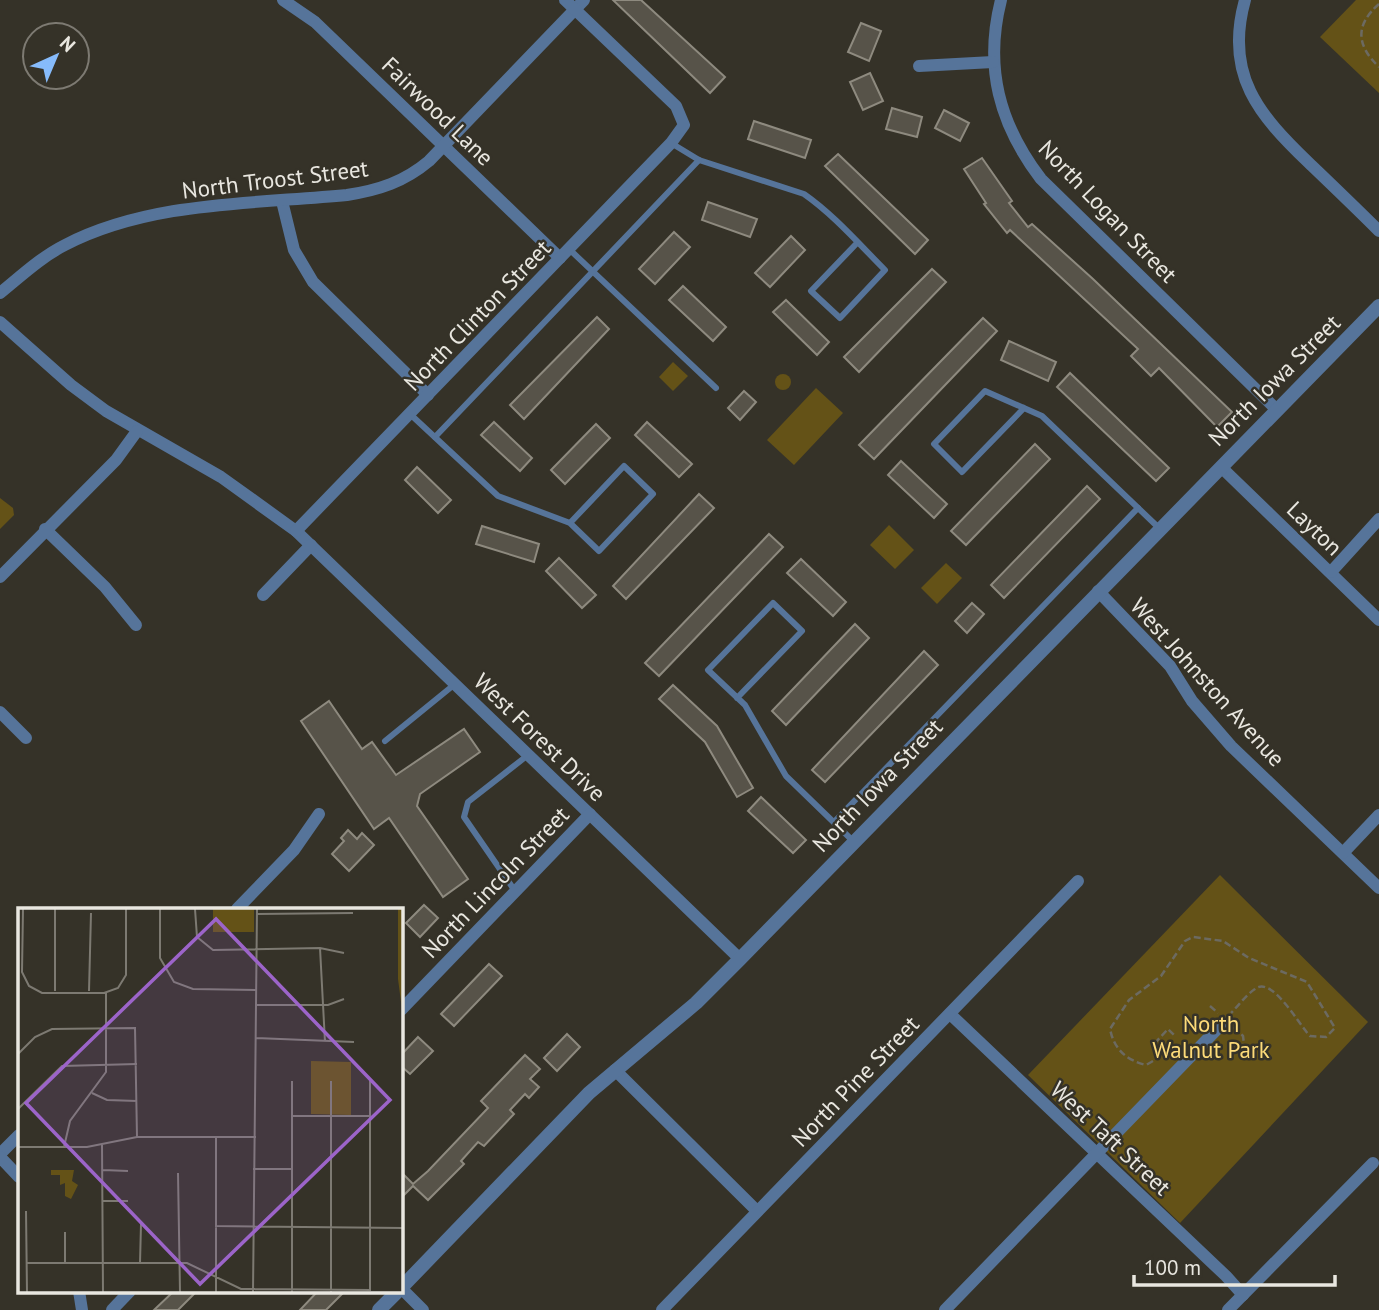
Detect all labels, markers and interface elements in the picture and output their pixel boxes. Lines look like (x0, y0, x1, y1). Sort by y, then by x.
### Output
north arrow (21, 21, 91, 91)
text: N (55, 31, 81, 57)
street label: Fairwood Lane (376, 50, 500, 172)
street label: North Logan Street (1033, 134, 1183, 288)
street label: North Troost Street (180, 153, 370, 205)
street label: North Clinton Street (398, 233, 557, 397)
street label: North Iowa Street (1202, 308, 1346, 452)
street label: Layton (1281, 495, 1349, 561)
street label: West Johnston Avenue (1125, 592, 1291, 772)
street label: West Forest Drive (468, 667, 612, 807)
street label: North Iowa Street (806, 712, 948, 858)
street label: North Lincoln Street (415, 800, 575, 964)
inset map (18, 908, 402, 1292)
street label: North Pine Street (785, 1009, 925, 1153)
park label: North Walnut Park (1152, 1009, 1270, 1064)
street label: West Taft Street (1045, 1075, 1177, 1201)
scale bar (1134, 1244, 1335, 1288)
text: 100 m (1144, 1254, 1201, 1281)

